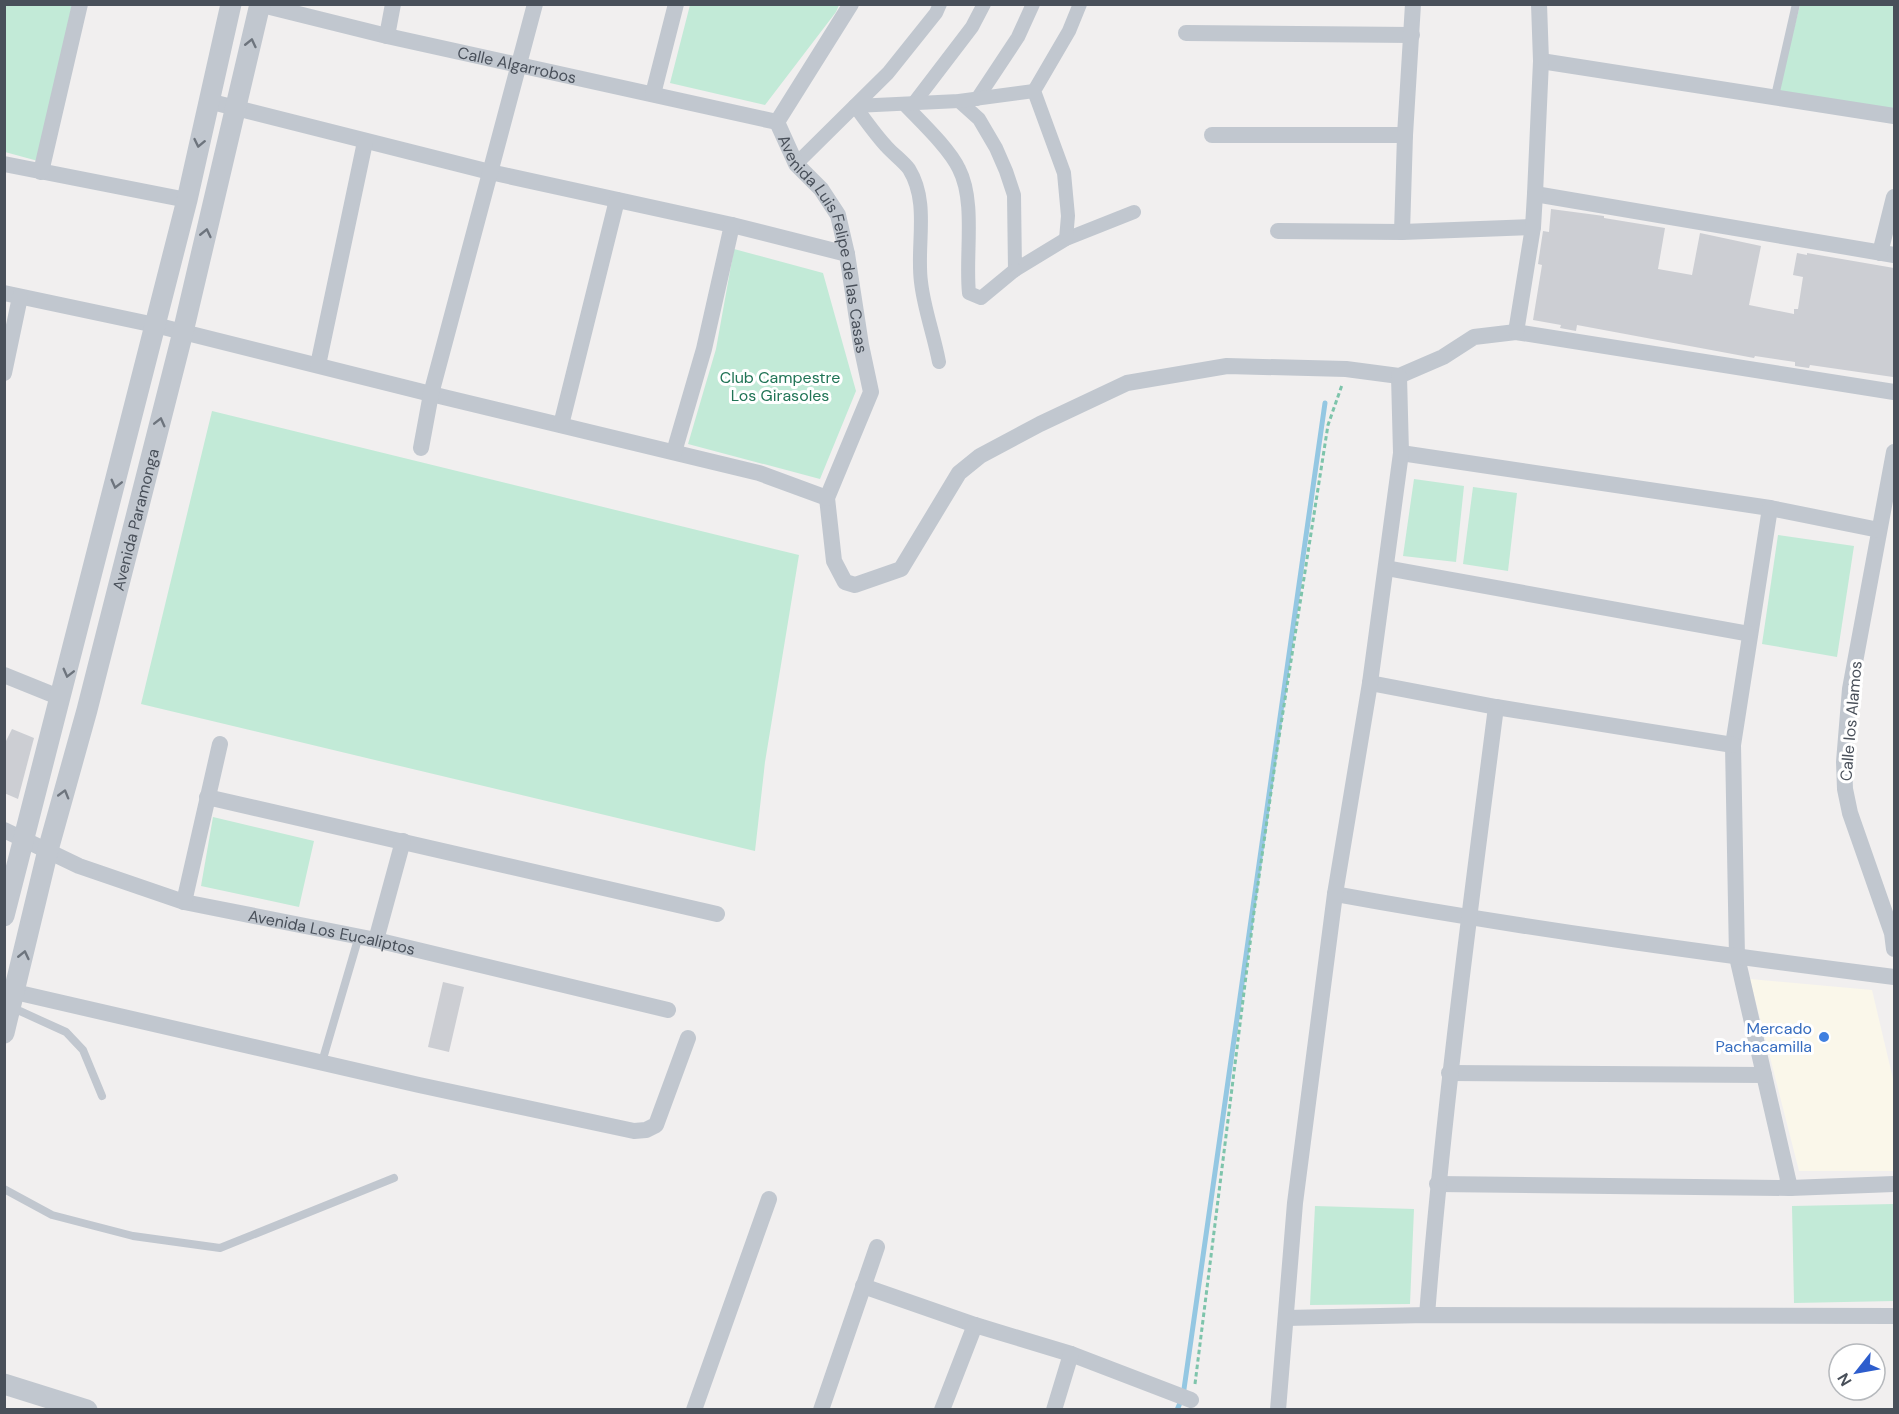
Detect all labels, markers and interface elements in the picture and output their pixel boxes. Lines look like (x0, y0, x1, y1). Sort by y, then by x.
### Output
one-way arrow (243, 38, 256, 48)
street label: Calle Algarrobos (456, 41, 578, 88)
street label: Avenida Luis Felipe de las Casas (774, 131, 873, 355)
one-way arrow (193, 138, 206, 148)
one-way arrow (198, 228, 211, 238)
park label: Club Campestre Los Girasoles (720, 367, 840, 406)
one-way arrow (152, 417, 165, 427)
street label: Avenida Paramonga (107, 446, 163, 593)
one-way arrow (111, 478, 123, 489)
street label: Calle los Alamos (1835, 660, 1867, 782)
one-way arrow (62, 667, 75, 677)
one-way arrow (56, 789, 69, 799)
street label: Avenida Los Eucaliptos (247, 904, 417, 960)
one-way arrow (16, 951, 29, 961)
place label: Mercado Pachacamilla (1716, 1018, 1812, 1057)
marker: Mercado Pachacamilla (1817, 1030, 1831, 1044)
north arrow (1827, 1342, 1887, 1402)
text: N (1833, 1369, 1857, 1390)

